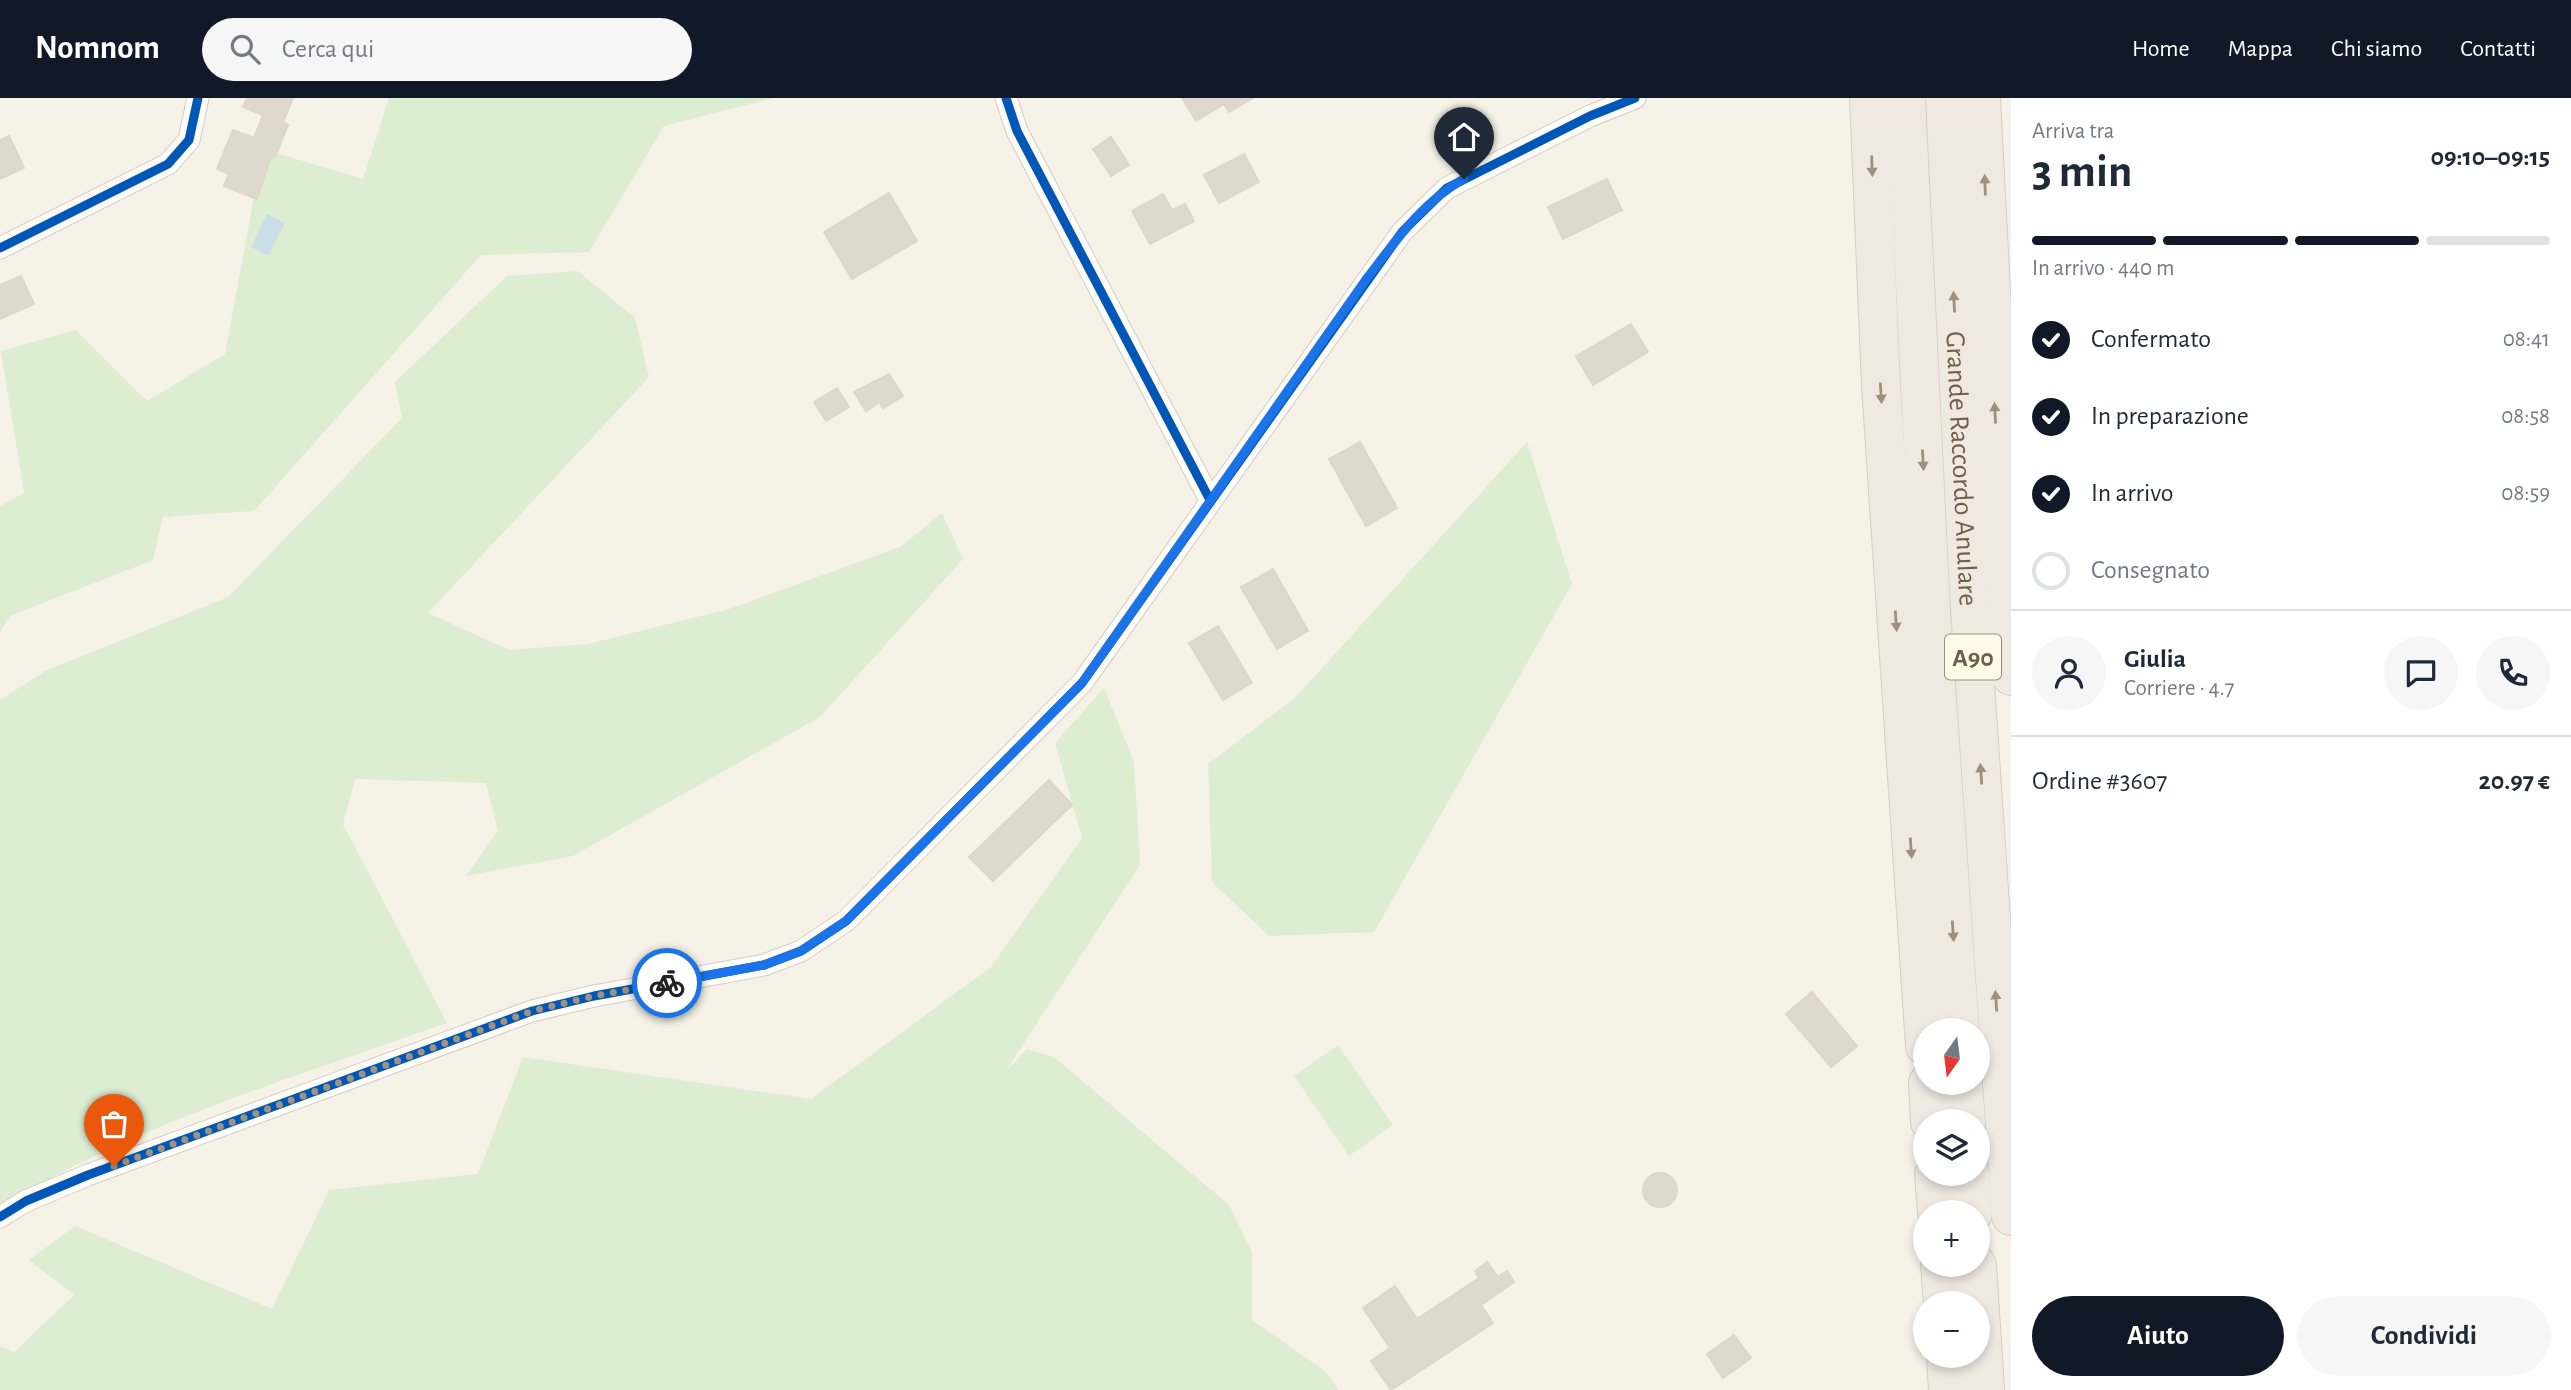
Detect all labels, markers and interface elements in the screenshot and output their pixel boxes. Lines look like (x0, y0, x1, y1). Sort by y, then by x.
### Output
search box (202, 18, 692, 81)
icon: search (226, 30, 264, 68)
text: Nomnom (35, 32, 160, 65)
text: Cerca qui (282, 36, 374, 62)
text: Home (2132, 37, 2190, 61)
text: Mappa (2228, 37, 2293, 61)
text: Chi siamo (2331, 37, 2422, 61)
text: Contatti (2460, 37, 2536, 61)
pin (1434, 107, 1494, 179)
icon: home (1445, 118, 1483, 156)
text: Arriva tra (2032, 120, 2114, 143)
text: 09:10–09:15 (2430, 144, 2550, 170)
text: 3 min (2032, 149, 2132, 195)
one-way arrow (1866, 155, 1877, 177)
one-way arrow (1979, 174, 1990, 196)
text: In arrivo · 440 m (2032, 257, 2174, 280)
one-way arrow (1948, 291, 1959, 313)
icon: check (2032, 321, 2070, 359)
text: Confermato (2091, 326, 2211, 352)
text: 08:41 (2503, 328, 2550, 351)
street label: Grande Raccordo Anulare (1940, 331, 1982, 607)
one-way arrow (1876, 383, 1887, 405)
icon: check (2032, 398, 2070, 436)
one-way arrow (1990, 401, 2001, 423)
text: In preparazione (2091, 403, 2249, 429)
text: 08:58 (2501, 405, 2550, 428)
one-way arrow (1918, 449, 1929, 471)
icon: check (2032, 475, 2070, 513)
text: In arrivo (2091, 480, 2174, 506)
text: 08:59 (2501, 482, 2550, 505)
text: Consegnato (2091, 557, 2210, 583)
one-way arrow (1891, 610, 1902, 632)
road number: A90 (1945, 635, 2001, 680)
button: person (2032, 636, 2106, 710)
button: chat (2384, 636, 2458, 710)
button: phone (2476, 636, 2550, 710)
text: Giulia (2124, 646, 2186, 672)
text: Corriere · 4.7 (2124, 677, 2234, 700)
one-way arrow (1975, 763, 1986, 785)
text: Ordine #3607 (2032, 768, 2167, 794)
text: 20.97 € (2478, 768, 2550, 794)
one-way arrow (1906, 837, 1917, 859)
one-way arrow (1948, 921, 1959, 943)
courier (632, 948, 702, 1018)
icon: bike (648, 964, 686, 1002)
one-way arrow (1990, 990, 2001, 1012)
north arrow (1913, 1018, 1990, 1096)
map controls (1913, 1018, 1990, 1368)
pin (84, 1094, 144, 1166)
icon: bag (95, 1105, 133, 1143)
button: layers (1913, 1109, 1990, 1186)
button: + (1913, 1200, 1990, 1277)
button: − (1913, 1291, 1990, 1368)
button: Aiuto (2032, 1296, 2284, 1376)
button: Condividi (2298, 1296, 2550, 1376)

